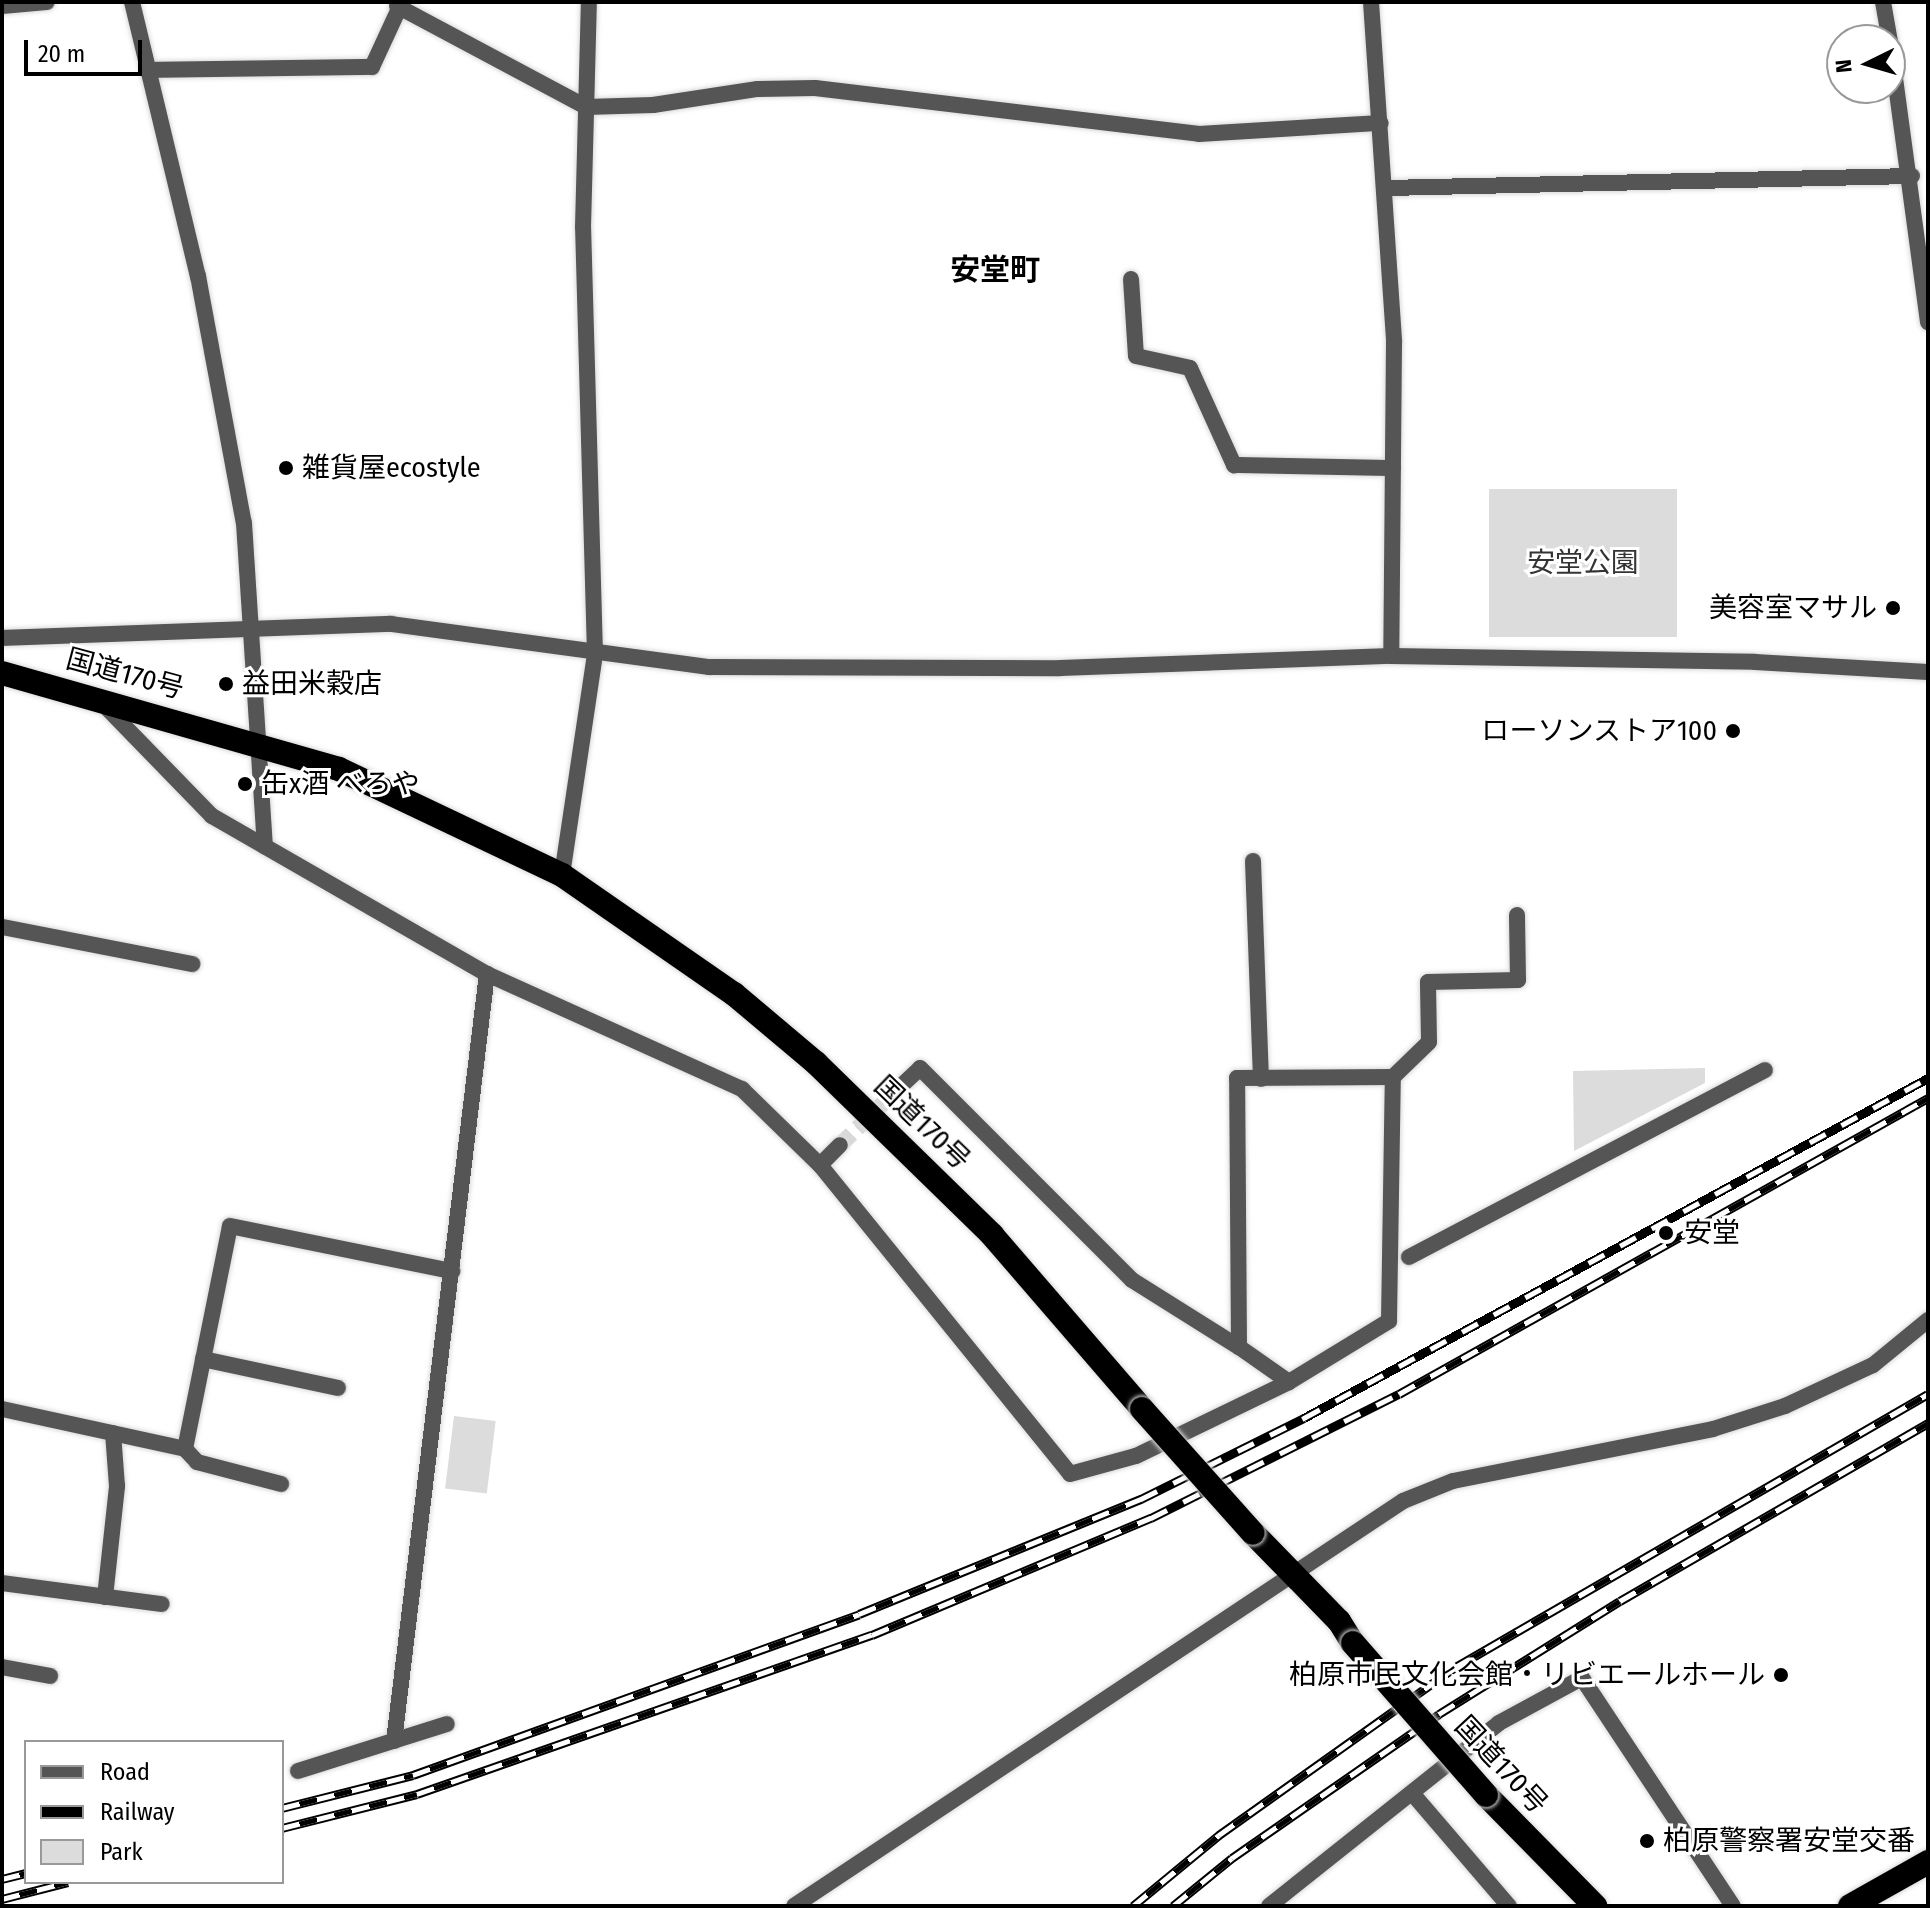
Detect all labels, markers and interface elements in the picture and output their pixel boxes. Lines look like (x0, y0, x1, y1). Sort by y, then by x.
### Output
scale bar (28, 24, 146, 74)
north arrow (1826, 24, 1906, 104)
text: 20 m (38, 40, 85, 68)
text: N (1830, 58, 1858, 74)
district label: 安堂町 (950, 252, 1040, 288)
place label: 雑貨屋ecostyle (302, 451, 481, 485)
marker: 雑貨屋ecostyle (277, 459, 295, 477)
park label: 安堂公園 (1527, 546, 1639, 580)
place label: 美容室マサル (1709, 591, 1877, 625)
marker: 美容室マサル (1884, 599, 1902, 617)
street label: 国道170号 (62, 642, 188, 706)
place label: 益田米穀店 (242, 667, 382, 701)
marker: 益田米穀店 (217, 675, 235, 693)
place label: ローソンストア100 (1481, 714, 1717, 748)
marker: ローソンストア100 (1724, 722, 1742, 740)
place label: 缶x酒 べろや (261, 767, 420, 801)
marker: 缶x酒 べろや (236, 775, 254, 793)
street label: 国道170号 (867, 1069, 977, 1177)
place label: 安堂 (1684, 1216, 1740, 1250)
marker: 安堂 (1655, 1222, 1677, 1244)
place label: 柏原市民文化会館・リビエールホール (1289, 1658, 1765, 1692)
marker: 柏原市民文化会館・リビエールホール (1772, 1666, 1790, 1684)
street label: 国道170号 (1448, 1709, 1554, 1821)
legend (24, 1740, 284, 1884)
text: Road (100, 1758, 150, 1786)
text: Railway (100, 1798, 175, 1826)
place label: 柏原警察署安堂交番 (1663, 1824, 1915, 1858)
marker: 柏原警察署安堂交番 (1638, 1832, 1656, 1850)
text: Park (100, 1838, 143, 1866)

